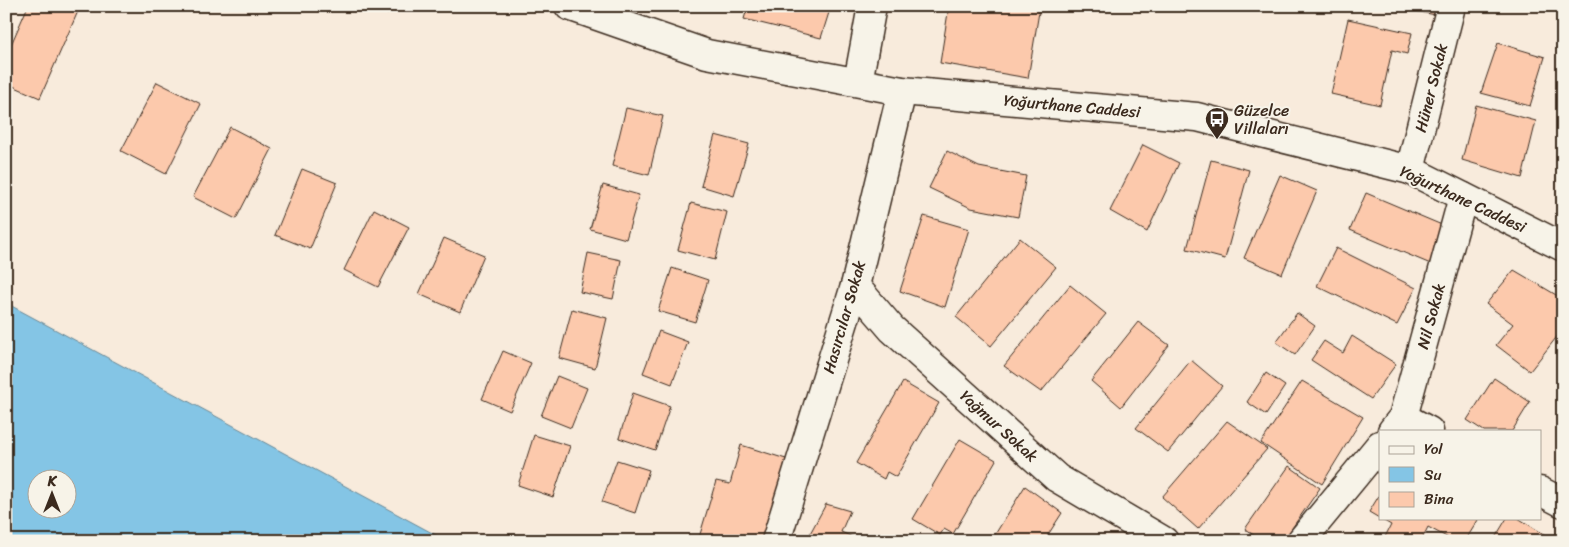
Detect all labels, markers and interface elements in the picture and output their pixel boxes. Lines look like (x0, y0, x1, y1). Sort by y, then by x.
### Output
street label: Hüner Sokak (1406, 40, 1456, 136)
street label: Yoğurthane Caddesi (1002, 86, 1142, 126)
place label: Güzelce Villaları (1234, 96, 1289, 143)
bus stop icon: Güzelce Villaları (1204, 106, 1230, 140)
street label: Yoğurthane Caddesi (1395, 157, 1532, 241)
street label: Hasırcılar Sokak (814, 256, 874, 377)
street label: Nil Sokak (1408, 280, 1454, 352)
street label: Yağmur Sokak (953, 382, 1045, 470)
legend (1379, 430, 1542, 520)
text: Yol (1424, 436, 1443, 462)
text: Su (1424, 462, 1441, 488)
text: K (47, 469, 58, 494)
north arrow (28, 470, 78, 520)
text: Bina (1424, 486, 1454, 512)

